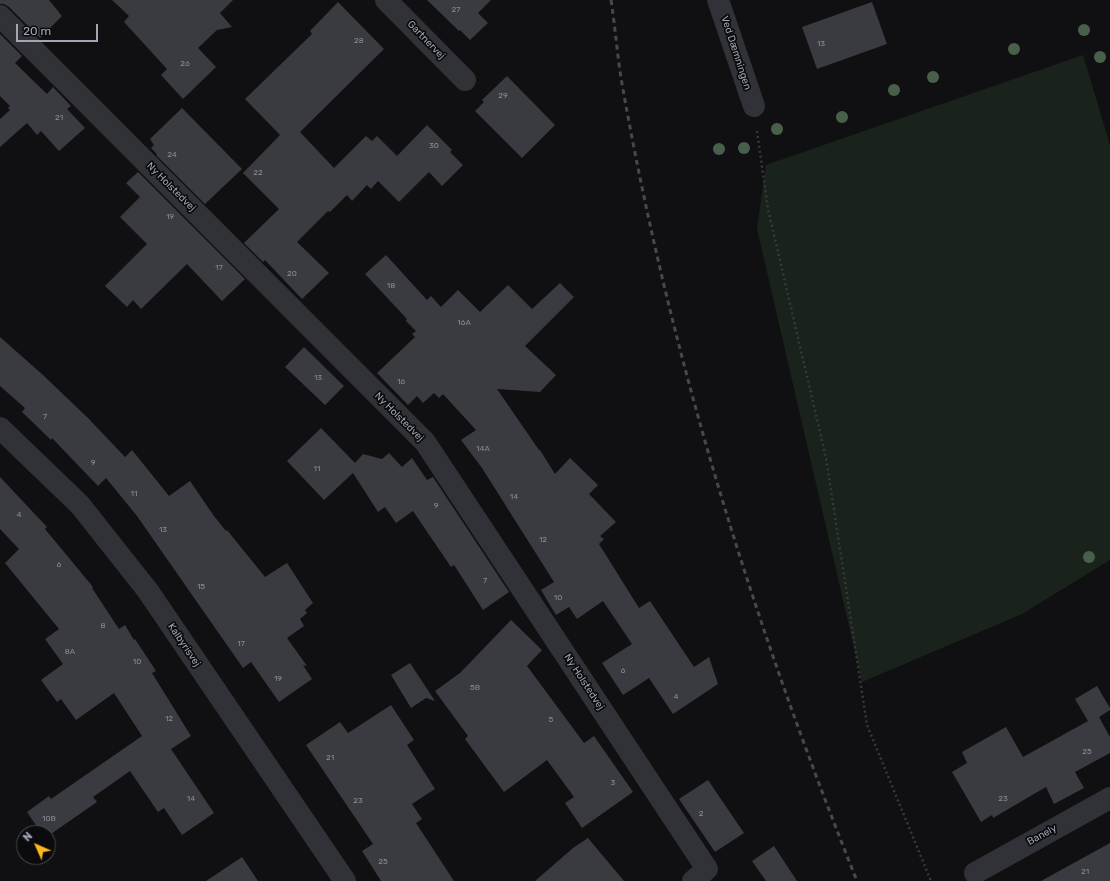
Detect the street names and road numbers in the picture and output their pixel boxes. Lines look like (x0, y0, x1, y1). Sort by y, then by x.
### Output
street label: Ved Dæmningen (718, 15, 754, 91)
street label: Gartnervej (405, 18, 447, 62)
street label: Ny Holstedvej (144, 160, 198, 214)
street label: Ny Holstedvej (372, 390, 426, 444)
street label: Kalbyrisvej (165, 621, 203, 669)
street label: Ny Holstedvej (561, 652, 607, 712)
street label: Banely (1025, 822, 1059, 848)

